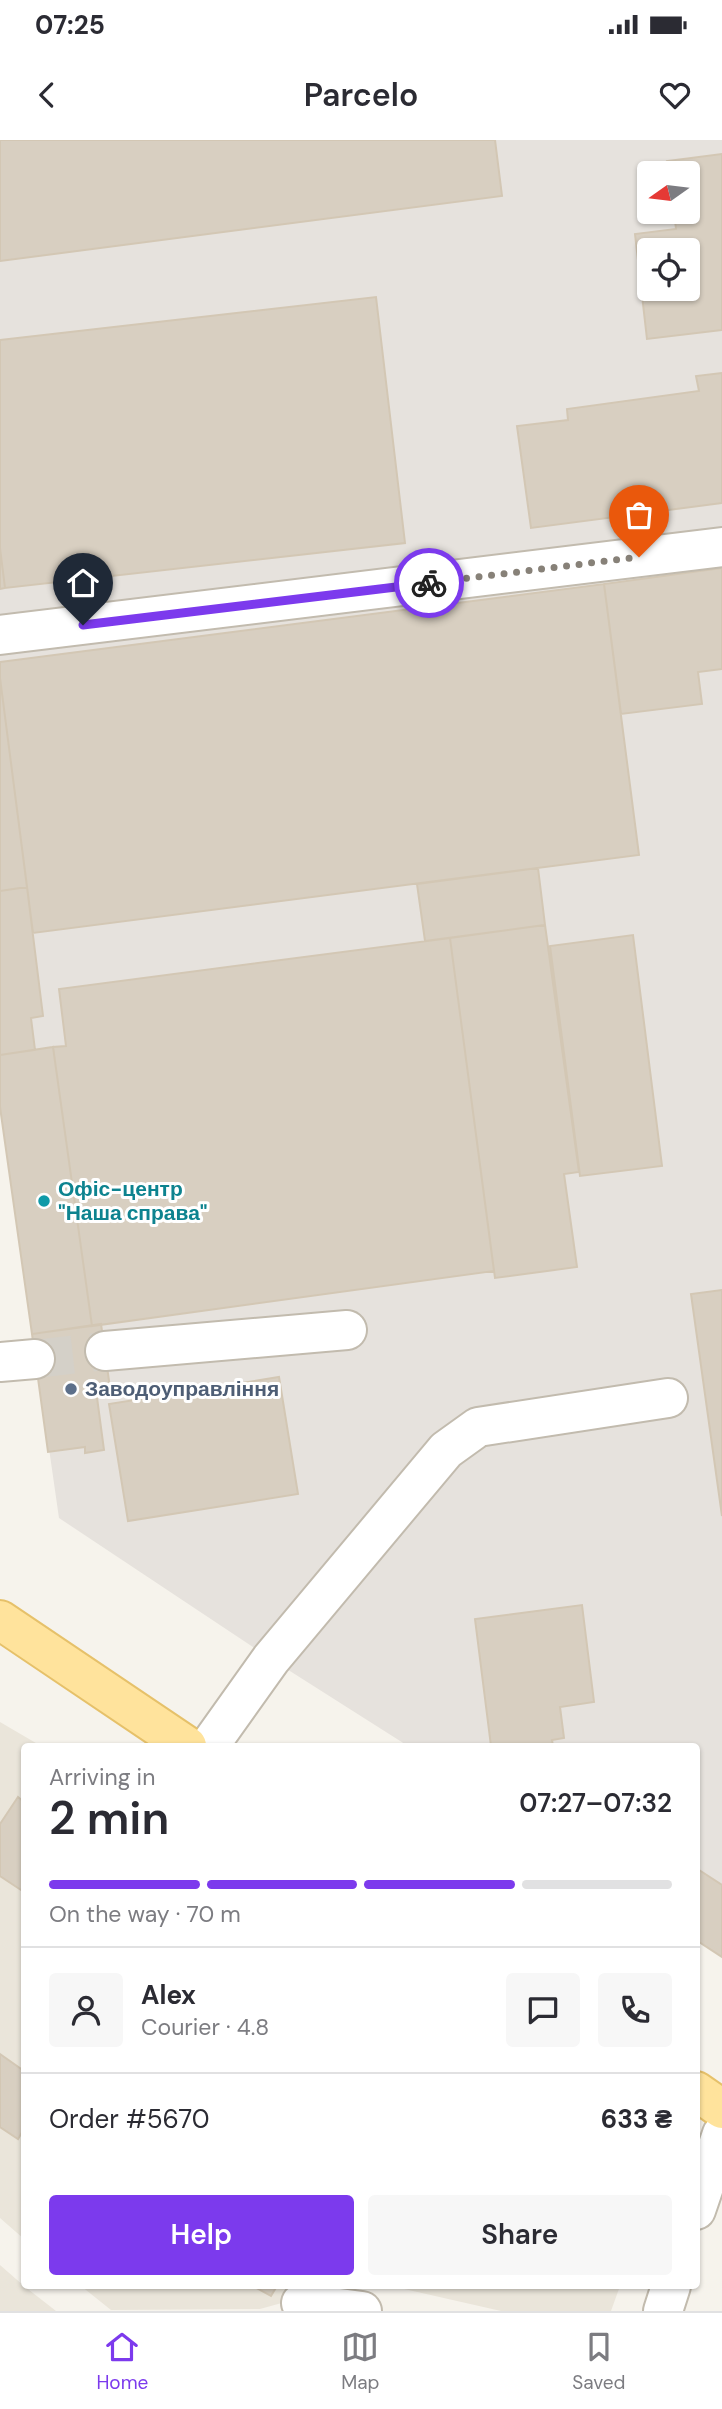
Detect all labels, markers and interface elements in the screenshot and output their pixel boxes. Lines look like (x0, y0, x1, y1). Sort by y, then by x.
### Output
text: 07:25 (35, 8, 105, 42)
text: Parcelo (304, 74, 418, 116)
icon: back (28, 76, 66, 114)
icon: heart (656, 76, 694, 114)
north arrow (637, 161, 700, 224)
map controls (637, 161, 700, 301)
button: locate (637, 238, 700, 301)
pin (609, 485, 669, 557)
icon: bag (620, 496, 658, 534)
courier (394, 548, 464, 618)
pin (53, 553, 113, 625)
icon: home (64, 564, 102, 602)
icon: bike (410, 564, 448, 602)
place label: Офіс-центр "Наша справа" (58, 1175, 208, 1227)
marker: Офіс-центр "Наша справа" (36, 1193, 52, 1209)
place label: Заводоуправління (85, 1375, 279, 1403)
marker: Заводоуправління (63, 1381, 79, 1397)
text: Arriving in (49, 1762, 155, 1792)
text: 07:27–07:32 (519, 1786, 672, 1820)
text: 2 min (49, 1788, 169, 1848)
text: On the way · 70 m (49, 1899, 241, 1929)
button: person (49, 1973, 123, 2047)
button: chat (506, 1973, 580, 2047)
button: phone (598, 1973, 672, 2047)
text: Alex (141, 1978, 196, 2012)
text: Courier · 4.8 (141, 2012, 269, 2042)
text: Order #5670 (49, 2102, 210, 2136)
text: 633 ₴ (601, 2102, 672, 2136)
button: Help (49, 2195, 354, 2275)
button: Share (368, 2195, 672, 2275)
tab: Home (96, 2328, 148, 2395)
tab: Map (341, 2328, 379, 2395)
tab: Saved (572, 2328, 626, 2395)

